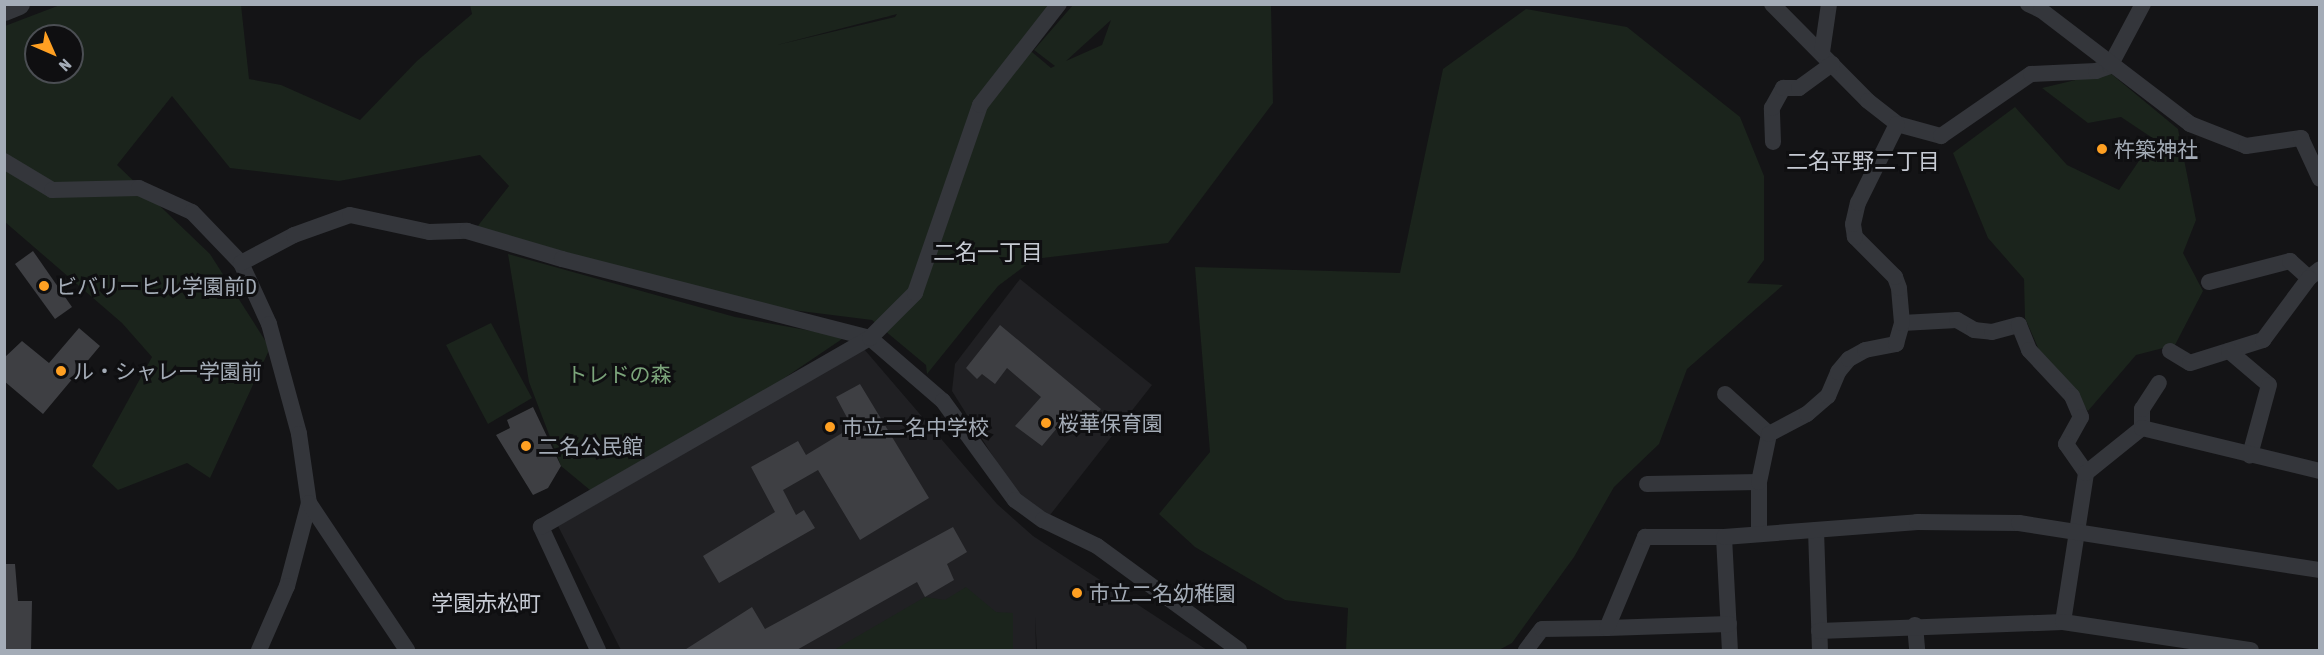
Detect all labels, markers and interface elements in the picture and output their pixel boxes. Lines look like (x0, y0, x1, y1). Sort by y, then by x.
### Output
north arrow (24, 24, 84, 84)
text: N (56, 56, 75, 75)
place label: 杵築神社 (2114, 136, 2198, 162)
marker: 杵築神社 (2095, 142, 2109, 156)
district label: 二名平野二丁目 (1786, 149, 1940, 175)
district label: 二名一丁目 (933, 240, 1043, 266)
place label: ビバリーヒル学園前D (56, 273, 257, 299)
marker: ビバリーヒル学園前D (37, 279, 51, 293)
place label: ル・シャレー学園前 (73, 358, 262, 384)
park label: トレドの森 (567, 361, 671, 387)
marker: ル・シャレー学園前 (54, 364, 68, 378)
place label: 桜華保育園 (1058, 410, 1163, 436)
place label: 市立二名中学校 (842, 414, 989, 440)
marker: 桜華保育園 (1039, 416, 1053, 430)
marker: 市立二名中学校 (823, 420, 837, 434)
place label: 二名公民館 (538, 433, 643, 459)
marker: 二名公民館 (519, 439, 533, 453)
place label: 市立二名幼稚園 (1089, 580, 1236, 606)
marker: 市立二名幼稚園 (1070, 586, 1084, 600)
district label: 学園赤松町 (431, 591, 541, 617)

